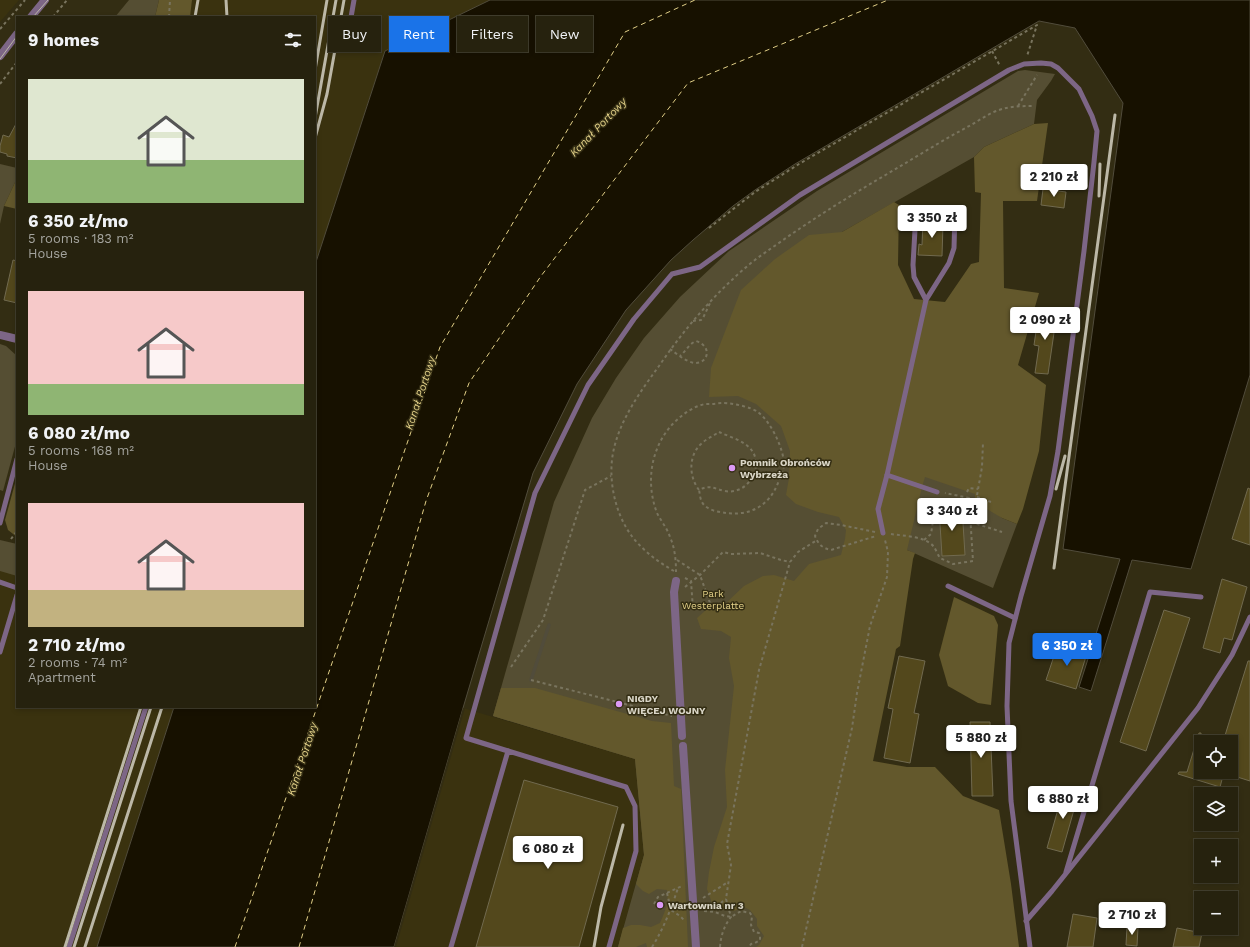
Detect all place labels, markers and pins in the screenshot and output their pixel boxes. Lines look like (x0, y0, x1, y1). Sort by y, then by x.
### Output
pin: 2 210 zł (1013, 164, 1095, 198)
pin: 3 350 zł (891, 205, 973, 239)
pin: 2 090 zł (1004, 307, 1086, 341)
place label: Pomnik Obrońców Wybrzeża (740, 457, 831, 480)
marker: Pomnik Obrońców Wybrzeża (727, 463, 737, 473)
pin: 3 340 zł (911, 498, 993, 532)
pin: 6 350 zł (1026, 633, 1108, 667)
place label: NIGDY WIĘCEJ WOJNY (627, 693, 706, 716)
marker: NIGDY WIĘCEJ WOJNY (614, 699, 624, 709)
pin: 5 880 zł (940, 725, 1022, 759)
pin: 6 880 zł (1022, 786, 1104, 820)
pin: 6 080 zł (507, 836, 589, 870)
marker: Wartownia nr 3 (655, 900, 665, 910)
place label: Wartownia nr 3 (668, 900, 744, 911)
pin: 2 710 zł (1091, 902, 1173, 936)

